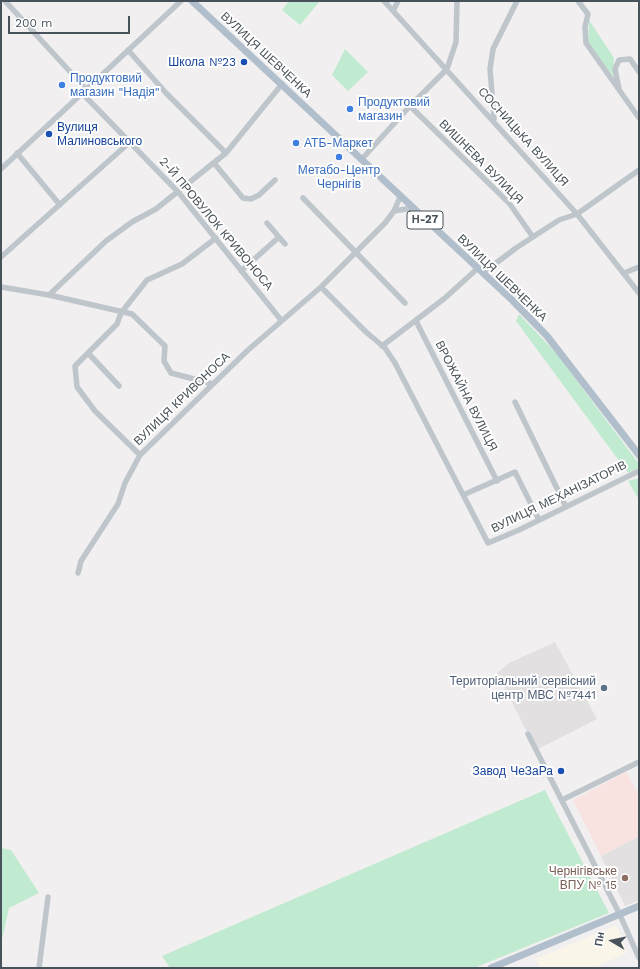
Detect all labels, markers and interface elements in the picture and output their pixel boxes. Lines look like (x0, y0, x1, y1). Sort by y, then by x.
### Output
scale bar (10, 8, 132, 34)
street label: ВУЛИЦЯ ШЕВЧЕНКА (218, 9, 314, 101)
text: 200 m (15, 16, 52, 30)
place label: Школа №23 (168, 55, 236, 69)
marker: Школа №23 (239, 57, 249, 67)
place label: Продуктовий магазин "Надія" (70, 71, 160, 99)
marker: Продуктовий магазин "Надія" (57, 80, 67, 90)
street label: СОСНИЦЬКА ВУЛИЦЯ (475, 84, 571, 190)
place label: Продуктовий магазин (358, 95, 430, 123)
marker: Продуктовий магазин (345, 104, 355, 114)
street label: ВИШНЕВА ВУЛИЦЯ (436, 117, 526, 207)
place label: Вулиця Малиновського (57, 120, 142, 148)
marker: Вулиця Малиновського (44, 129, 54, 139)
place label: АТБ-Маркет (304, 136, 373, 150)
marker: АТБ-Маркет (291, 138, 301, 148)
marker: Метабо-Центр Чернігів (334, 152, 344, 162)
street label: 2-Й ПРОВУЛОК КРИВОНОСА (156, 154, 276, 294)
place label: Метабо-Центр Чернігів (298, 163, 380, 191)
road number: Н-27 (407, 211, 443, 229)
street label: ВУЛИЦЯ ШЕВЧЕНКА (454, 231, 550, 325)
street label: ВРОЖАЙНА ВУЛИЦЯ (432, 338, 500, 454)
street label: ВУЛИЦЯ КРИВОНОСА (131, 349, 233, 449)
street label: ВУЛИЦЯ МЕХАНІЗАТОРІВ (489, 458, 629, 536)
place label: Територіальний сервісний центр МВС №7441 (449, 674, 596, 702)
marker: Територіальний сервісний центр МВС №7441 (599, 683, 609, 693)
place label: Завод ЧеЗаРа (472, 764, 553, 778)
marker: Завод ЧеЗаРа (556, 766, 566, 776)
place label: Чернігівське ВПУ № 15 (549, 864, 617, 892)
marker: Чернігівське ВПУ № 15 (620, 873, 630, 883)
north arrow (592, 921, 632, 961)
text: Пн (592, 931, 607, 947)

